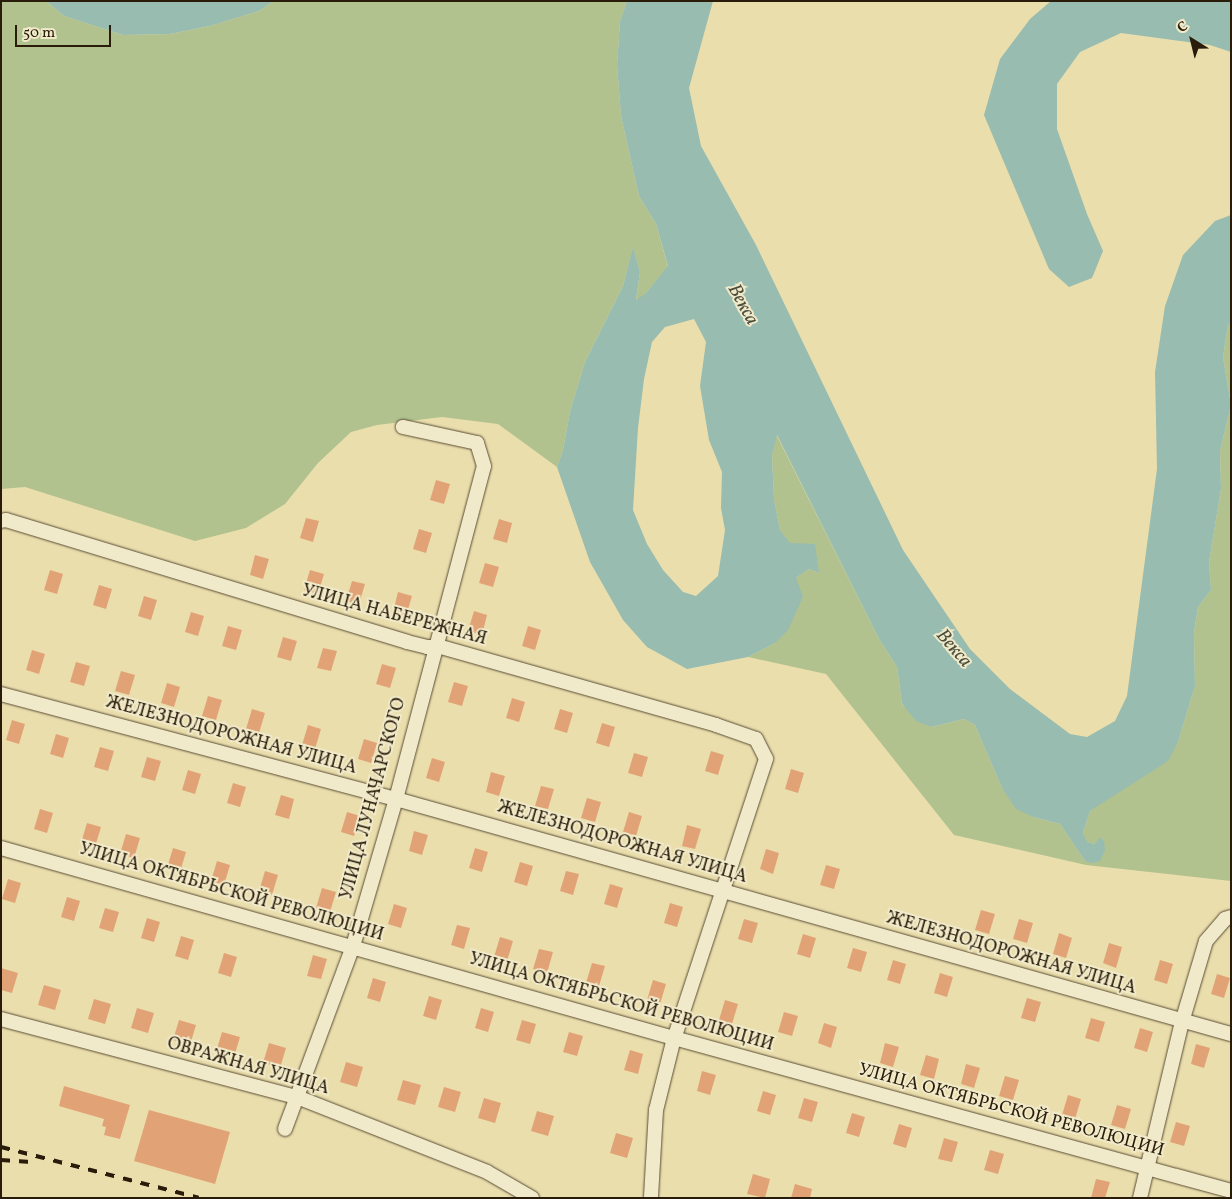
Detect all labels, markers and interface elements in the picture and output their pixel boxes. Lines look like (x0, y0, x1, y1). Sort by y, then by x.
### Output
scale bar (18, 15, 114, 47)
north arrow (1167, 15, 1217, 65)
text: С (1174, 17, 1192, 38)
text: 50 m (23, 23, 55, 44)
water label: Векса (722, 281, 762, 329)
street label: УЛИЦА НАБЕРЕЖНАЯ (299, 581, 489, 651)
water label: Векса (930, 625, 976, 673)
street label: ЖЕЛЕЗНОДОРОЖНАЯ УЛИЦА (103, 692, 359, 780)
street label: УЛИЦА ЛУНАЧАРСКОГО (337, 696, 411, 902)
street label: ЖЕЛЕЗНОДОРОЖНАЯ УЛИЦА (495, 797, 749, 889)
street label: УЛИЦА ОКТЯБРЬСКОЙ РЕВОЛЮЦИИ (76, 839, 386, 947)
street label: ЖЕЛЕЗНОДОРОЖНАЯ УЛИЦА (884, 908, 1138, 1000)
street label: УЛИЦА ОКТЯБРЬСКОЙ РЕВОЛЮЦИИ (466, 949, 776, 1057)
street label: ОВРАЖНАЯ УЛИЦА (164, 1033, 332, 1101)
street label: УЛИЦА ОКТЯБРЬСКОЙ РЕВОЛЮЦИИ (856, 1060, 1166, 1162)

